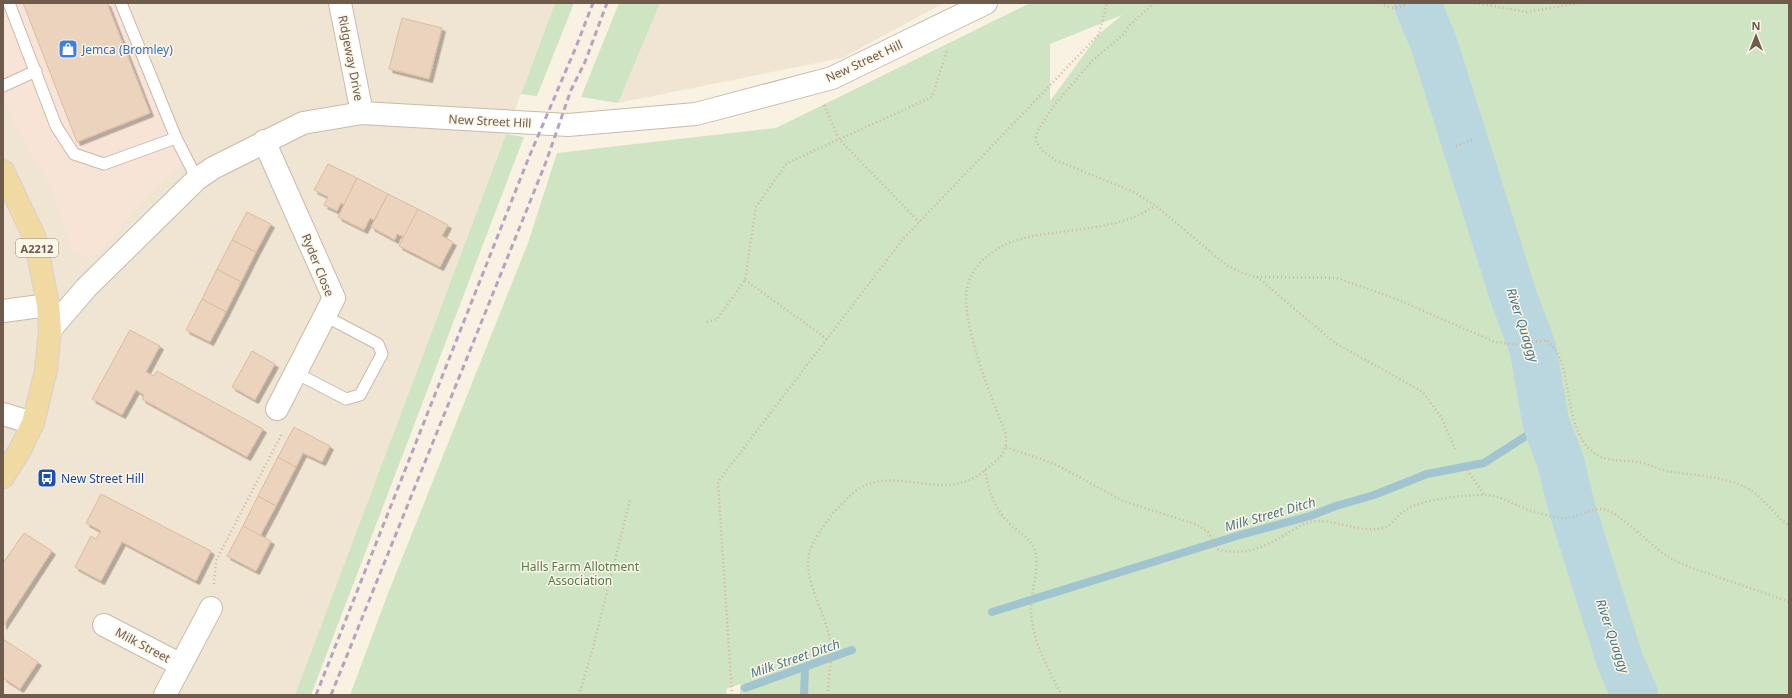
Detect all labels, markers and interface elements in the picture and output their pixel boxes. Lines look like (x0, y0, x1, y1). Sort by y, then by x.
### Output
street label: Ridgeway Drive (334, 14, 368, 103)
north arrow (1736, 16, 1776, 56)
text: N (1752, 18, 1760, 33)
street label: New Street Hill (823, 36, 905, 86)
shop icon: Jemca (Bromley) (57, 38, 79, 60)
place label: Jemca (Bromley) (81, 41, 173, 58)
street label: New Street Hill (448, 110, 532, 132)
street label: Ryder Close (298, 231, 338, 299)
road number: A2212 (16, 239, 58, 257)
water label: River Quaggy (1502, 285, 1544, 365)
bus stop icon: New Street Hill (36, 467, 58, 489)
place label: New Street Hill (61, 470, 144, 487)
water label: Milk Street Ditch (1222, 492, 1318, 536)
park label: Halls Farm Allotment Association (521, 558, 640, 589)
water label: River Quaggy (1592, 597, 1634, 676)
street label: Milk Street (112, 623, 174, 667)
water label: Milk Street Ditch (748, 634, 842, 682)

